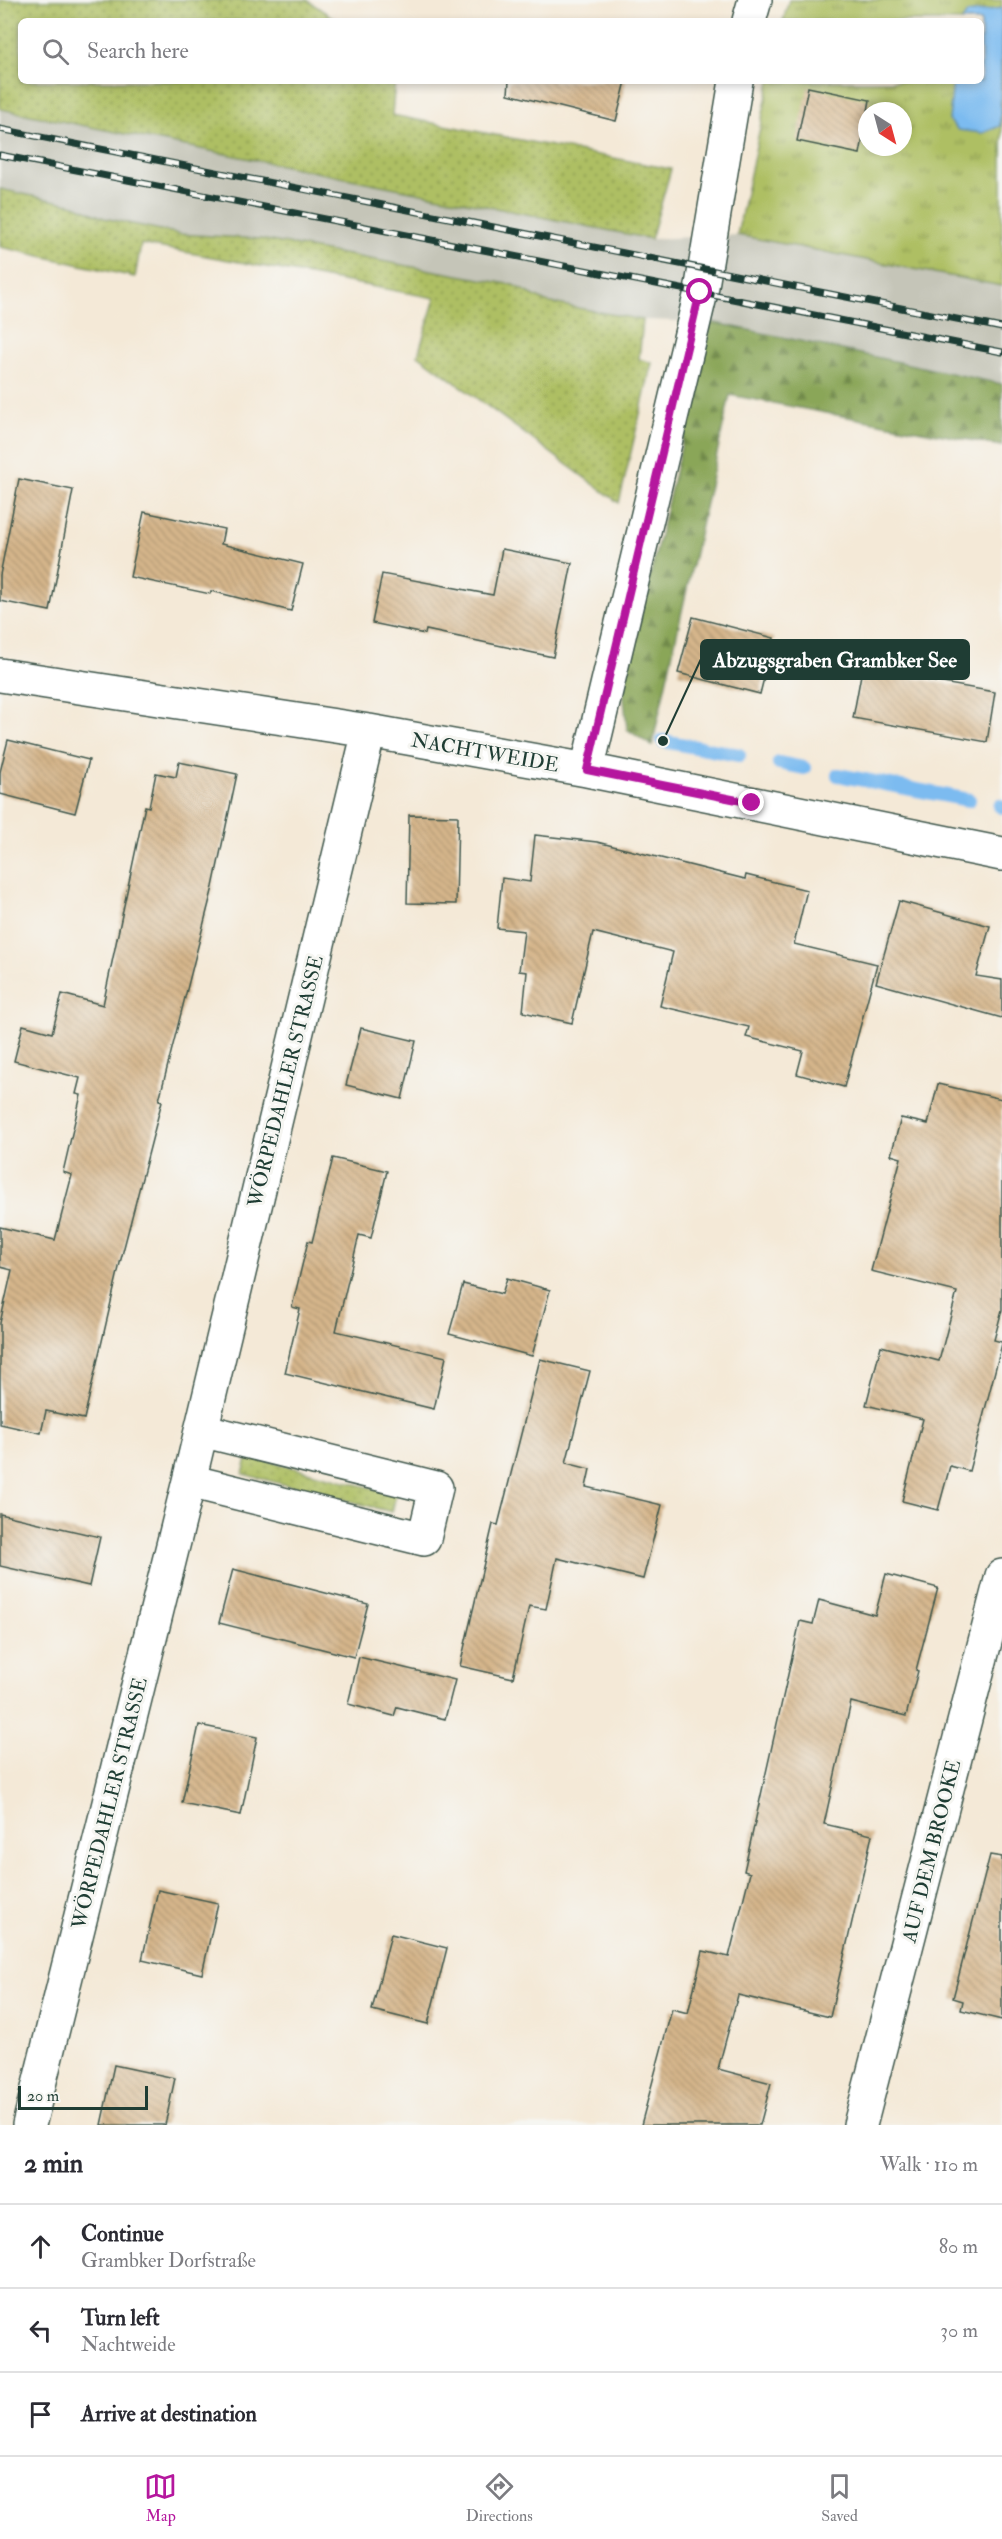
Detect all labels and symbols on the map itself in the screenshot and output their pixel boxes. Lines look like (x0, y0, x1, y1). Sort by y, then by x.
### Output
north arrow (858, 102, 912, 156)
route start (686, 278, 712, 304)
callout: Abzugsgraben Grambker See (701, 640, 969, 679)
text: Abzugsgraben Grambker See (712, 647, 957, 674)
street label: NACHTWEIDE (409, 727, 561, 778)
route end (738, 789, 764, 815)
street label: WÖRPEDAHLER STRASSE (242, 953, 329, 1211)
street label: WÖRPEDAHLER STRASSE (66, 1675, 153, 1933)
street label: AUF DEM BROOKE (896, 1757, 966, 1946)
scale bar (18, 2083, 148, 2110)

